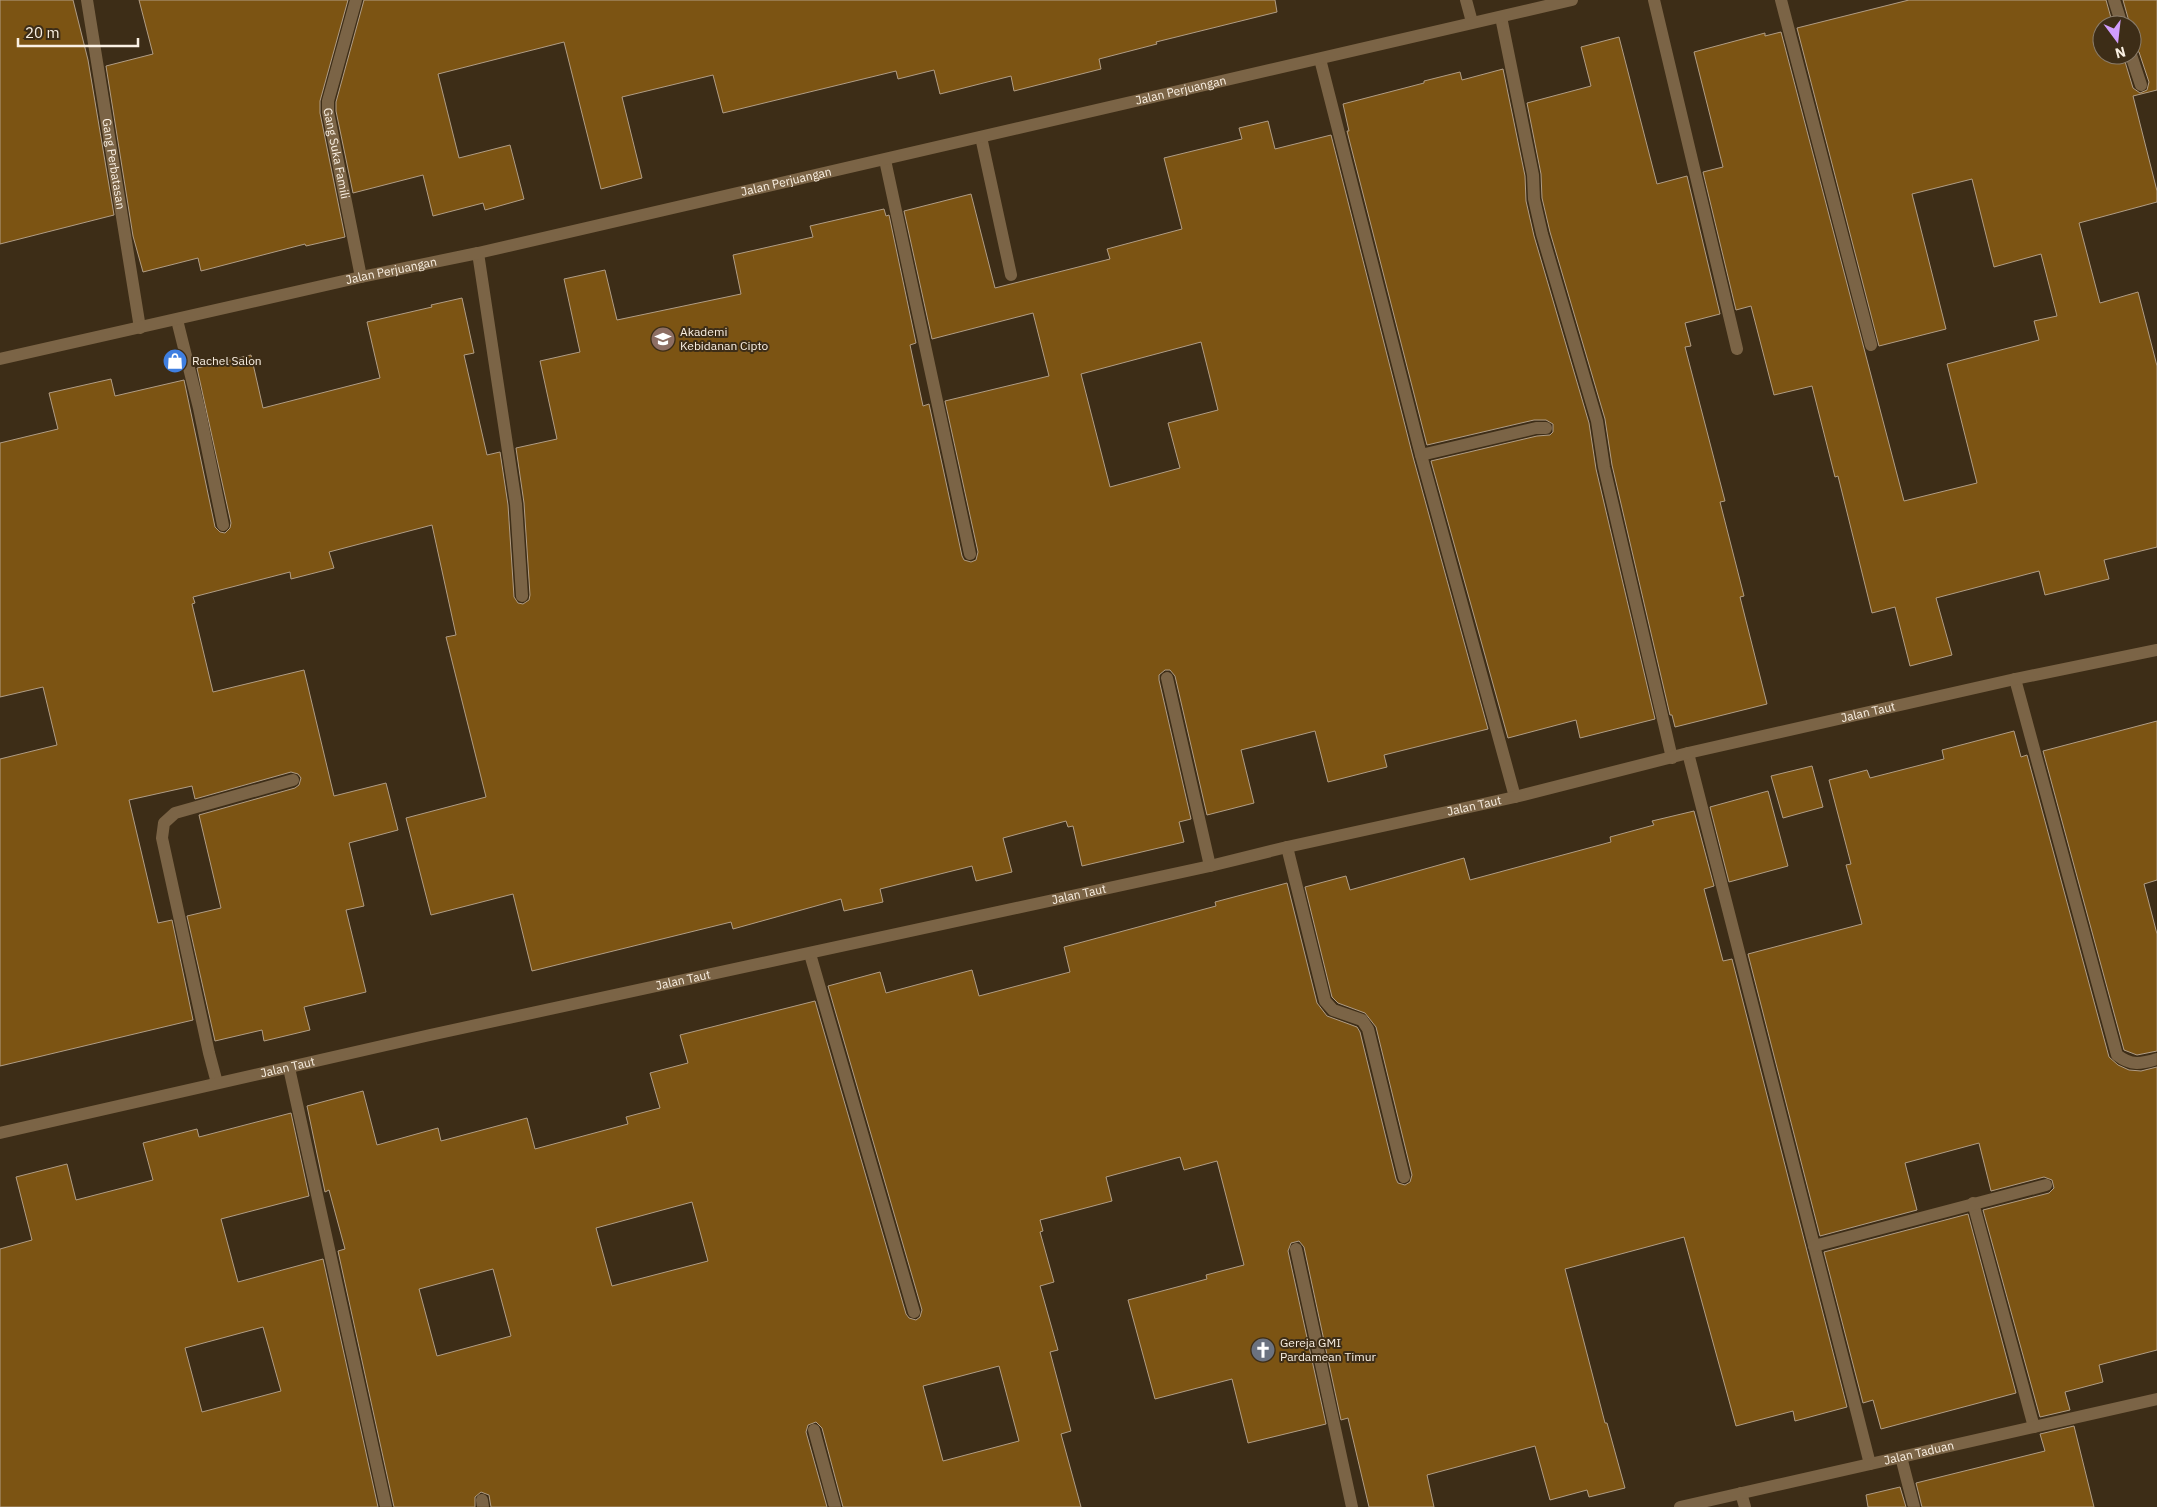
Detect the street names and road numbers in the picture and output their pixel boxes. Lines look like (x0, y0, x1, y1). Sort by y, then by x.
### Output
street label: Jalan Perjuangan (1134, 72, 1228, 108)
street label: Gang Suka Famili (320, 106, 353, 200)
street label: Gang Perbatasan (99, 117, 129, 210)
street label: Jalan Perjuangan (739, 163, 833, 199)
street label: Jalan Perjuangan (344, 254, 438, 287)
street label: Jalan Taut (1839, 698, 1897, 725)
street label: Jalan Taut (1445, 792, 1503, 819)
street label: Jalan Taut (1050, 881, 1107, 907)
street label: Jalan Taut (654, 966, 712, 993)
street label: Jalan Taut (259, 1053, 316, 1080)
street label: Jalan Taduan (1882, 1437, 1955, 1468)

